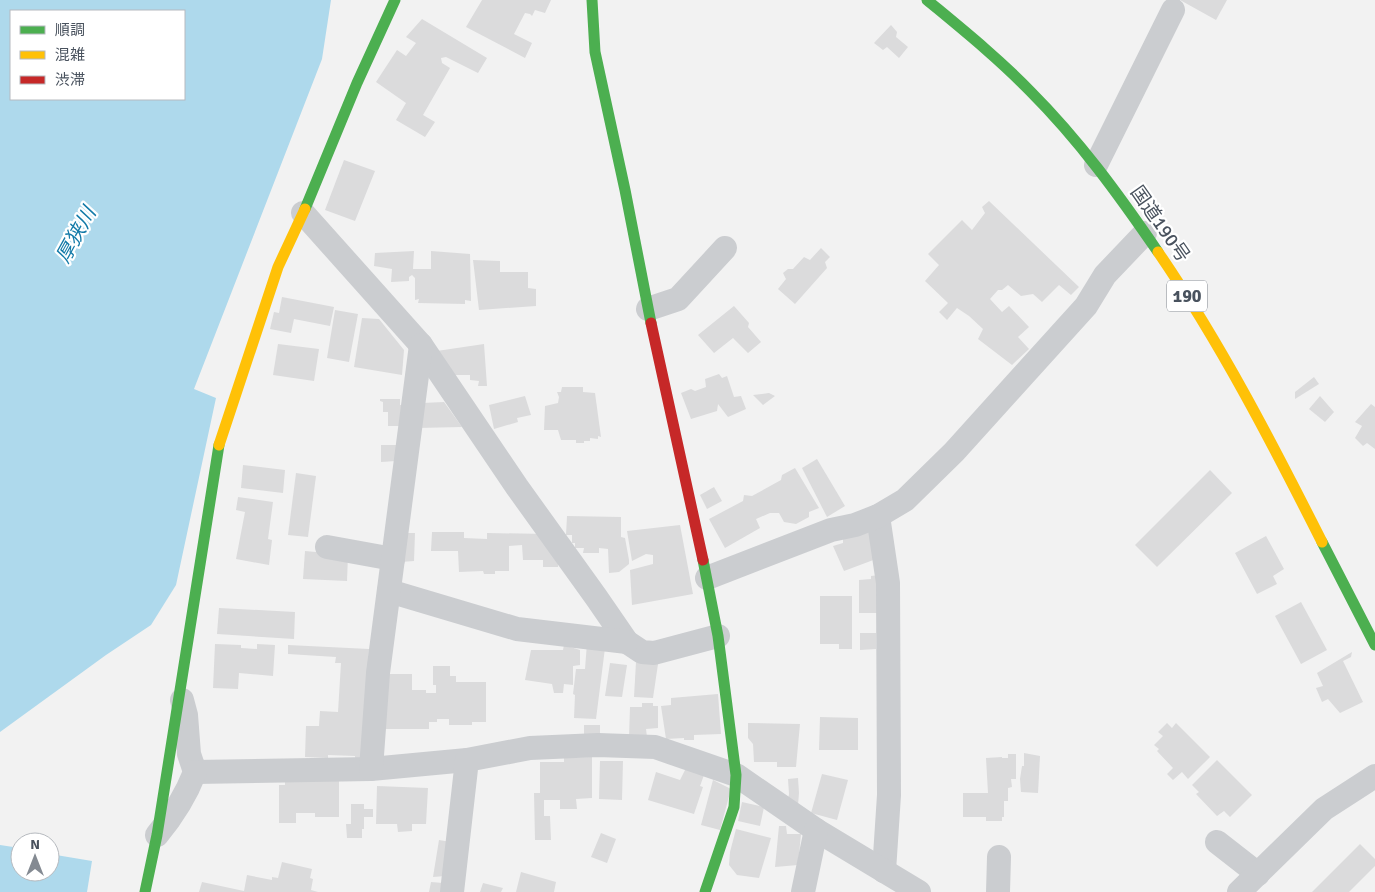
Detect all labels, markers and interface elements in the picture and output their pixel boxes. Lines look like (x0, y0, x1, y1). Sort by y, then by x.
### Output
legend (10, 10, 185, 100)
text: 順調 (55, 21, 85, 39)
text: 混雑 (55, 46, 85, 64)
text: 渋滞 (55, 71, 85, 89)
street label: 国道190号 (1125, 181, 1195, 267)
water label: 厚狭川 (51, 201, 102, 267)
road number: 190 (1167, 280, 1207, 312)
north arrow (10, 832, 60, 882)
text: N (30, 836, 40, 853)

